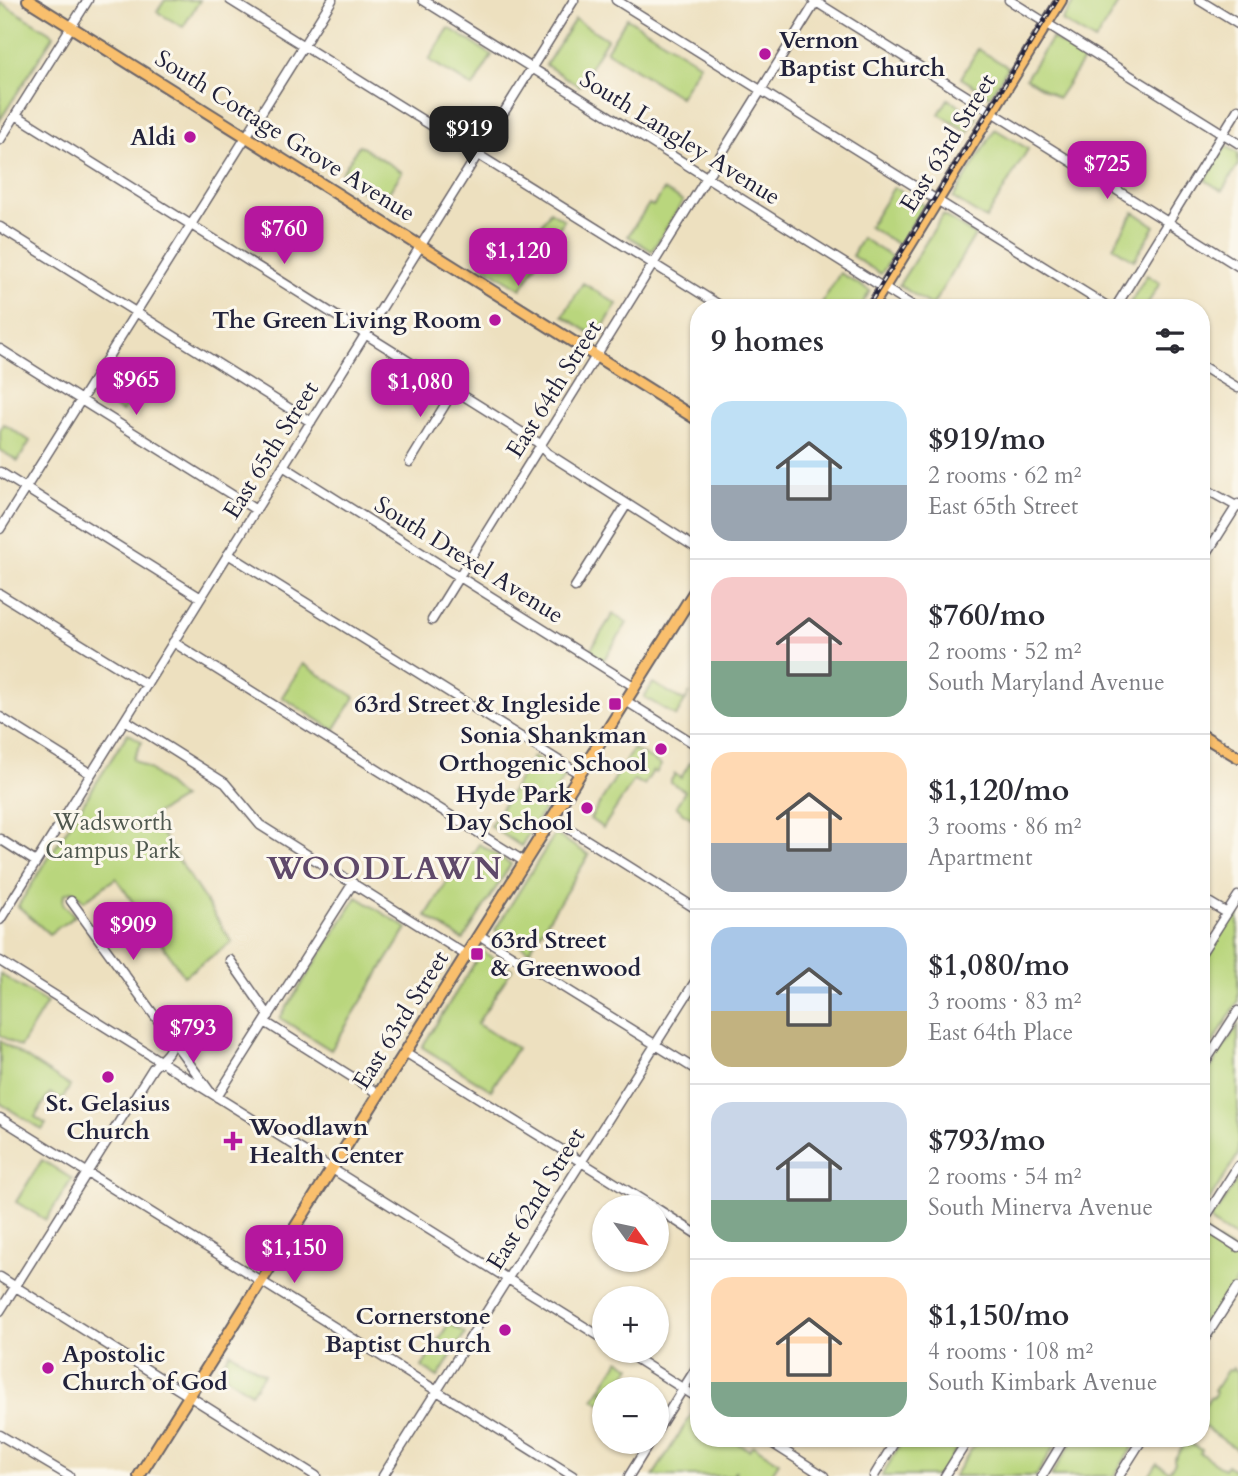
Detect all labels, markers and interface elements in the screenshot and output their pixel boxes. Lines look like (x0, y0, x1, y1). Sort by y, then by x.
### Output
place label: Vernon Baptist Church (779, 24, 945, 85)
street label: South Cottage Grove Avenue (149, 42, 421, 230)
marker: Vernon Baptist Church (757, 46, 773, 62)
street label: South Langley Avenue (573, 63, 787, 213)
street label: East 63rd Street (892, 67, 1004, 219)
pin: $919 (428, 106, 510, 166)
text: $919 (445, 113, 493, 144)
place label: Aldi (130, 121, 176, 154)
marker: Aldi (182, 129, 198, 145)
pin: $725 (1066, 142, 1148, 201)
text: $725 (1083, 148, 1131, 179)
pin: $760 (243, 206, 325, 266)
text: $760 (260, 213, 308, 244)
pin: $1,120 (461, 229, 575, 288)
text: $1,120 (485, 235, 551, 266)
place label: The Green Living Room (212, 304, 482, 337)
marker: The Green Living Room (487, 312, 503, 328)
street label: East 64th Street (498, 313, 610, 464)
text: 9 homes (711, 321, 824, 362)
icon: filters (1151, 322, 1189, 360)
pin: $965 (95, 358, 177, 417)
pin: $1,080 (363, 360, 477, 419)
text: $965 (112, 364, 160, 395)
text: $1,080 (387, 366, 453, 397)
street label: East 65th Street (215, 374, 327, 525)
text: $919/mo (928, 419, 1045, 460)
icon: home (767, 429, 851, 513)
text: 2 rooms · 62 m² (928, 460, 1081, 491)
street label: South Drexel Avenue (368, 488, 570, 632)
text: East 65th Street (928, 491, 1078, 522)
text: $760/mo (928, 595, 1045, 636)
icon: home (767, 605, 851, 689)
text: 2 rooms · 52 m² (928, 636, 1081, 667)
text: South Maryland Avenue (928, 667, 1165, 698)
place label: 63rd Street & Ingleside (354, 688, 601, 721)
marker: 63rd Street & Ingleside (607, 696, 623, 712)
place label: Sonia Shankman Orthogenic School (439, 719, 648, 780)
marker: Sonia Shankman Orthogenic School (653, 741, 669, 757)
text: $1,120/mo (928, 770, 1069, 811)
place label: Hyde Park Day School (446, 778, 573, 839)
icon: home (767, 780, 851, 864)
marker: Hyde Park Day School (579, 800, 595, 816)
park label: Wadsworth Campus Park (45, 806, 181, 867)
text: 3 rooms · 86 m² (928, 811, 1081, 842)
text: Apartment (928, 842, 1032, 873)
district label: WOODLAWN (266, 847, 503, 891)
pin: $909 (92, 902, 174, 962)
text: $909 (109, 909, 157, 940)
place label: 63rd Street & Greenwood (491, 924, 642, 985)
street label: East 63rd Street (345, 944, 457, 1096)
text: $1,080/mo (928, 945, 1069, 986)
marker: 63rd Street & Greenwood (469, 946, 485, 962)
icon: home (767, 955, 851, 1039)
text: 3 rooms · 83 m² (928, 986, 1081, 1017)
pin: $793 (152, 1006, 234, 1065)
text: $793 (169, 1012, 217, 1043)
text: East 64th Place (928, 1017, 1073, 1048)
marker: St. Gelasius Church (100, 1069, 116, 1085)
place label: St. Gelasius Church (46, 1087, 170, 1148)
place label: Woodlawn Health Center (248, 1111, 404, 1172)
text: $793/mo (928, 1120, 1045, 1161)
street label: East 62nd Street (479, 1121, 593, 1277)
icon: home (767, 1130, 851, 1214)
marker: Woodlawn Health Center (223, 1131, 243, 1151)
text: 2 rooms · 54 m² (928, 1161, 1081, 1192)
text: South Minerva Avenue (928, 1192, 1153, 1223)
north arrow (592, 1195, 668, 1272)
map controls (592, 1195, 669, 1454)
pin: $1,150 (237, 1226, 351, 1285)
text: $1,150 (261, 1232, 327, 1263)
button: + (592, 1286, 669, 1363)
text: $1,150/mo (928, 1295, 1069, 1336)
place label: Cornerstone Baptist Church (325, 1300, 491, 1361)
icon: home (767, 1305, 851, 1389)
marker: Cornerstone Baptist Church (497, 1322, 513, 1338)
text: 4 rooms · 108 m² (928, 1336, 1093, 1367)
place label: Apostolic Church of God (62, 1338, 228, 1399)
marker: Apostolic Church of God (40, 1360, 56, 1376)
text: South Kimbark Avenue (928, 1367, 1157, 1398)
button: − (592, 1377, 669, 1454)

